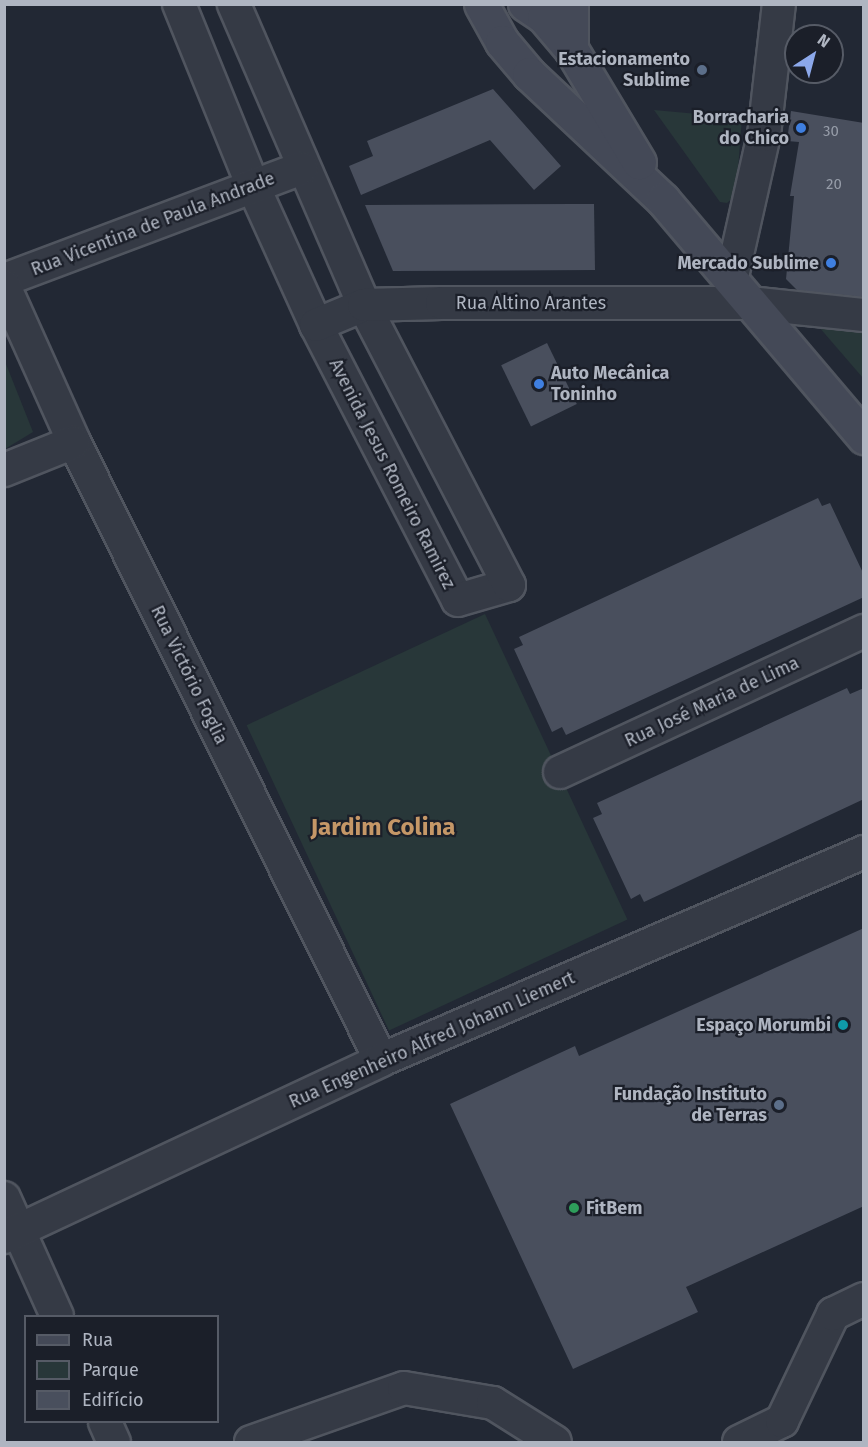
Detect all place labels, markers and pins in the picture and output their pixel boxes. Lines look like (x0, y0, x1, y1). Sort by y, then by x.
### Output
place label: Estacionamento Sublime (558, 49, 690, 92)
marker: Estacionamento Sublime (695, 63, 709, 77)
place label: Borracharia do Chico (693, 107, 789, 150)
marker: Borracharia do Chico (794, 121, 808, 135)
place label: Mercado Sublime (677, 252, 819, 274)
marker: Mercado Sublime (824, 256, 838, 270)
place label: Auto Mecânica Toninho (551, 363, 669, 406)
marker: Auto Mecânica Toninho (532, 377, 546, 391)
place label: Espaço Morumbi (696, 1014, 831, 1036)
marker: Espaço Morumbi (836, 1018, 850, 1032)
place label: Fundação Instituto de Terras (614, 1084, 767, 1126)
marker: Fundação Instituto de Terras (772, 1098, 786, 1112)
place label: FitBem (586, 1197, 643, 1219)
marker: FitBem (567, 1201, 581, 1215)

